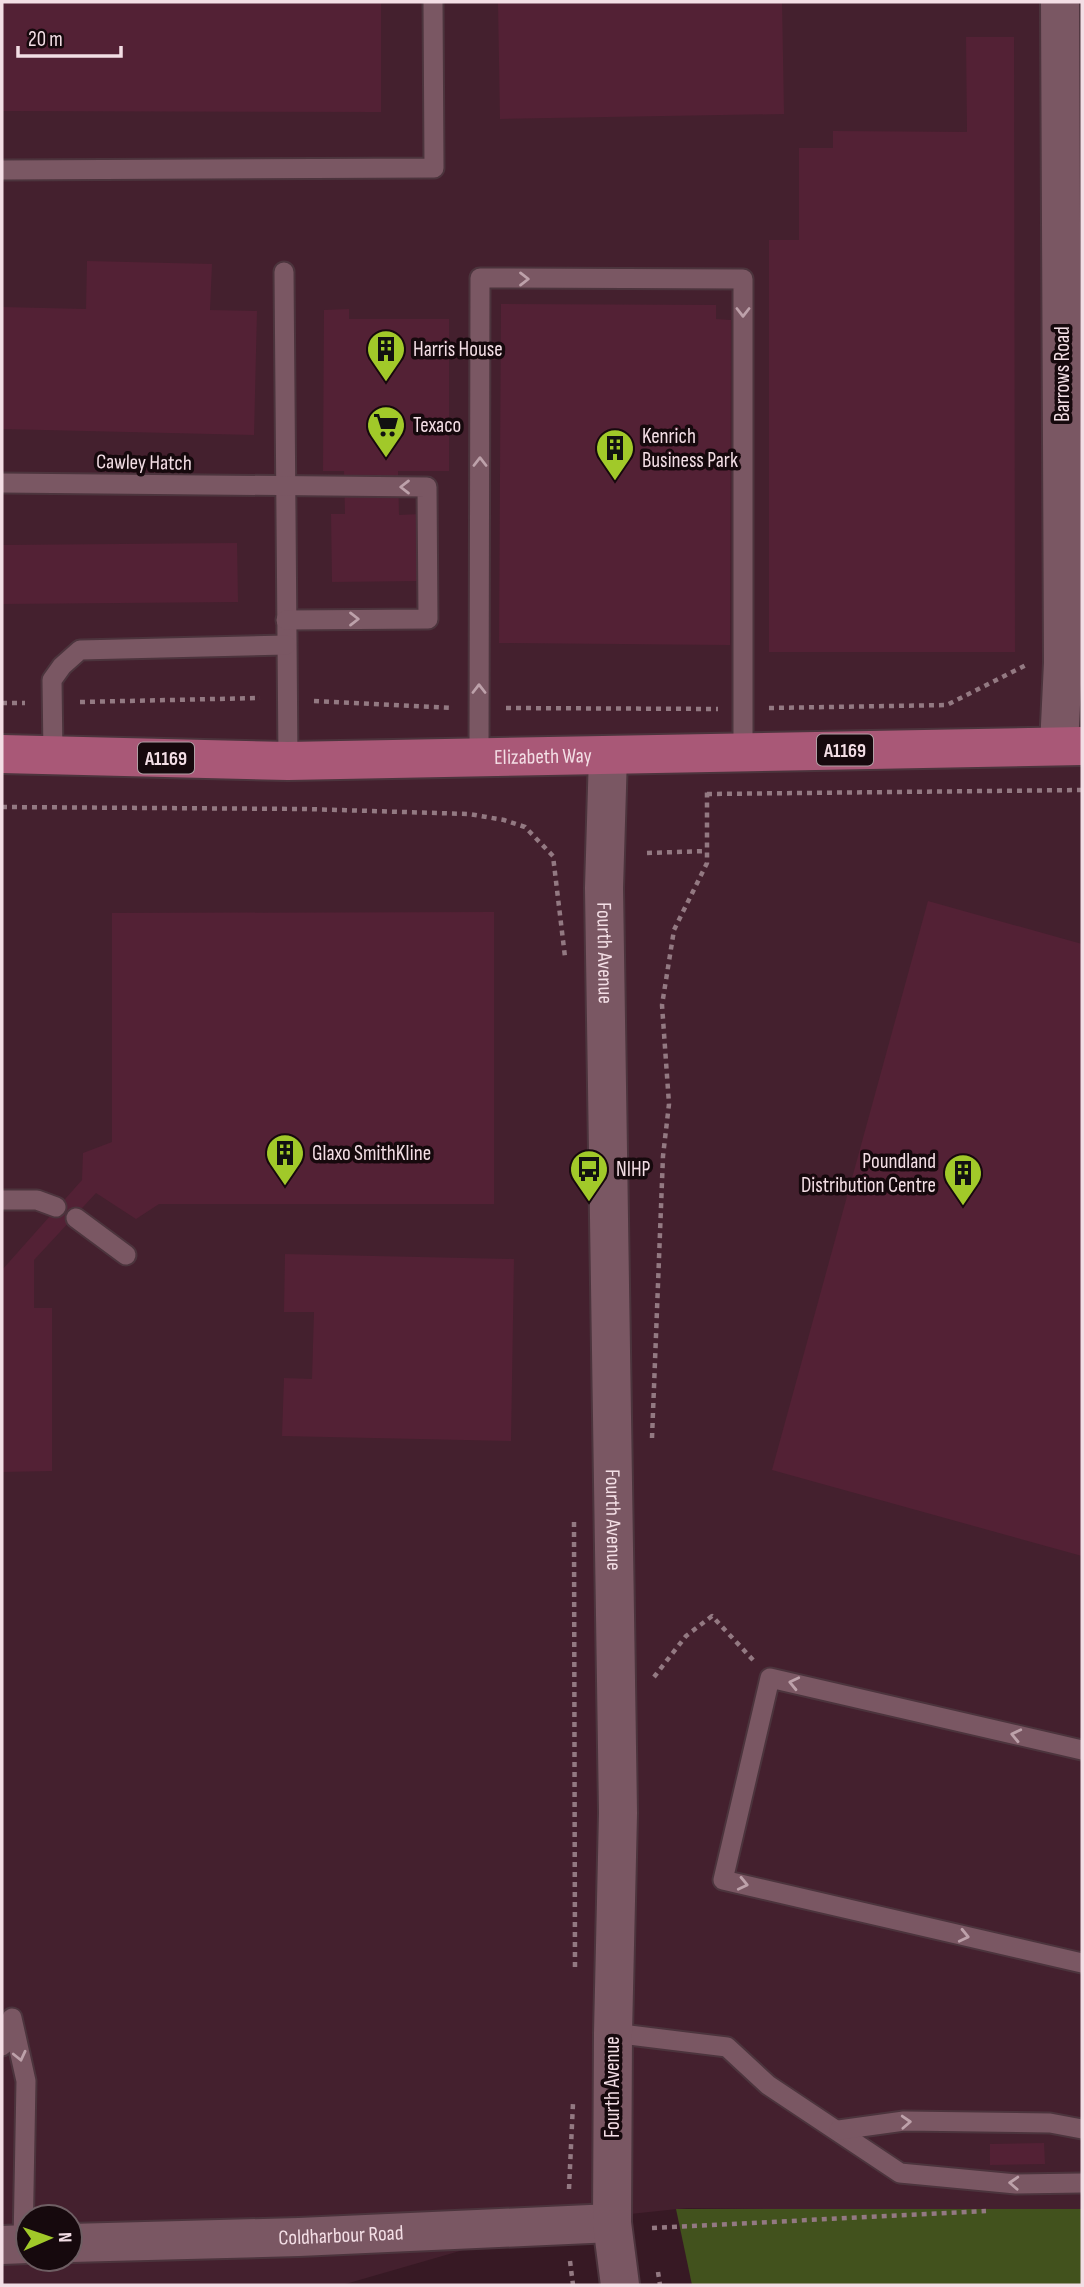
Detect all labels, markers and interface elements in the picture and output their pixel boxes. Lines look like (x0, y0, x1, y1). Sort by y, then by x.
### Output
scale bar (18, 14, 121, 58)
text: 20 m (28, 27, 63, 52)
one-way arrow (519, 271, 530, 286)
one-way arrow (735, 307, 751, 318)
street label: Barrows Road (1050, 326, 1075, 422)
building icon: Harris House (365, 328, 407, 383)
place label: Harris House (413, 337, 503, 362)
supermarket icon: Texaco (365, 404, 407, 459)
place label: Texaco (413, 413, 461, 438)
place label: Kenrich Business Park (642, 424, 738, 473)
building icon: Kenrich Business Park (594, 427, 636, 482)
street label: Cawley Hatch (96, 449, 192, 476)
one-way arrow (472, 456, 488, 466)
one-way arrow (399, 479, 410, 495)
one-way arrow (350, 611, 360, 627)
one-way arrow (471, 683, 487, 694)
road number: A1169 (817, 734, 873, 765)
road number: A1169 (138, 743, 194, 774)
street label: Elizabeth Way (494, 743, 592, 770)
street label: Fourth Avenue (591, 902, 618, 1004)
building icon: Glaxo SmithKline (264, 1132, 306, 1187)
place label: Glaxo SmithKline (312, 1141, 431, 1166)
bus stop icon: NIHP (568, 1148, 610, 1203)
place label: Poundland Distribution Centre (801, 1149, 936, 1198)
building icon: Poundland Distribution Centre (942, 1152, 984, 1207)
place label: NIHP (616, 1157, 651, 1182)
street label: Fourth Avenue (600, 1469, 626, 1571)
one-way arrow (788, 1677, 800, 1691)
one-way arrow (1010, 1729, 1022, 1743)
one-way arrow (736, 1876, 748, 1890)
one-way arrow (958, 1927, 970, 1942)
street label: Fourth Avenue (600, 2036, 625, 2138)
one-way arrow (12, 2050, 27, 2062)
one-way arrow (901, 2115, 912, 2130)
one-way arrow (1008, 2176, 1019, 2191)
north arrow (14, 2203, 84, 2273)
street label: Coldharbour Road (278, 2220, 404, 2251)
text: N (53, 2232, 76, 2243)

